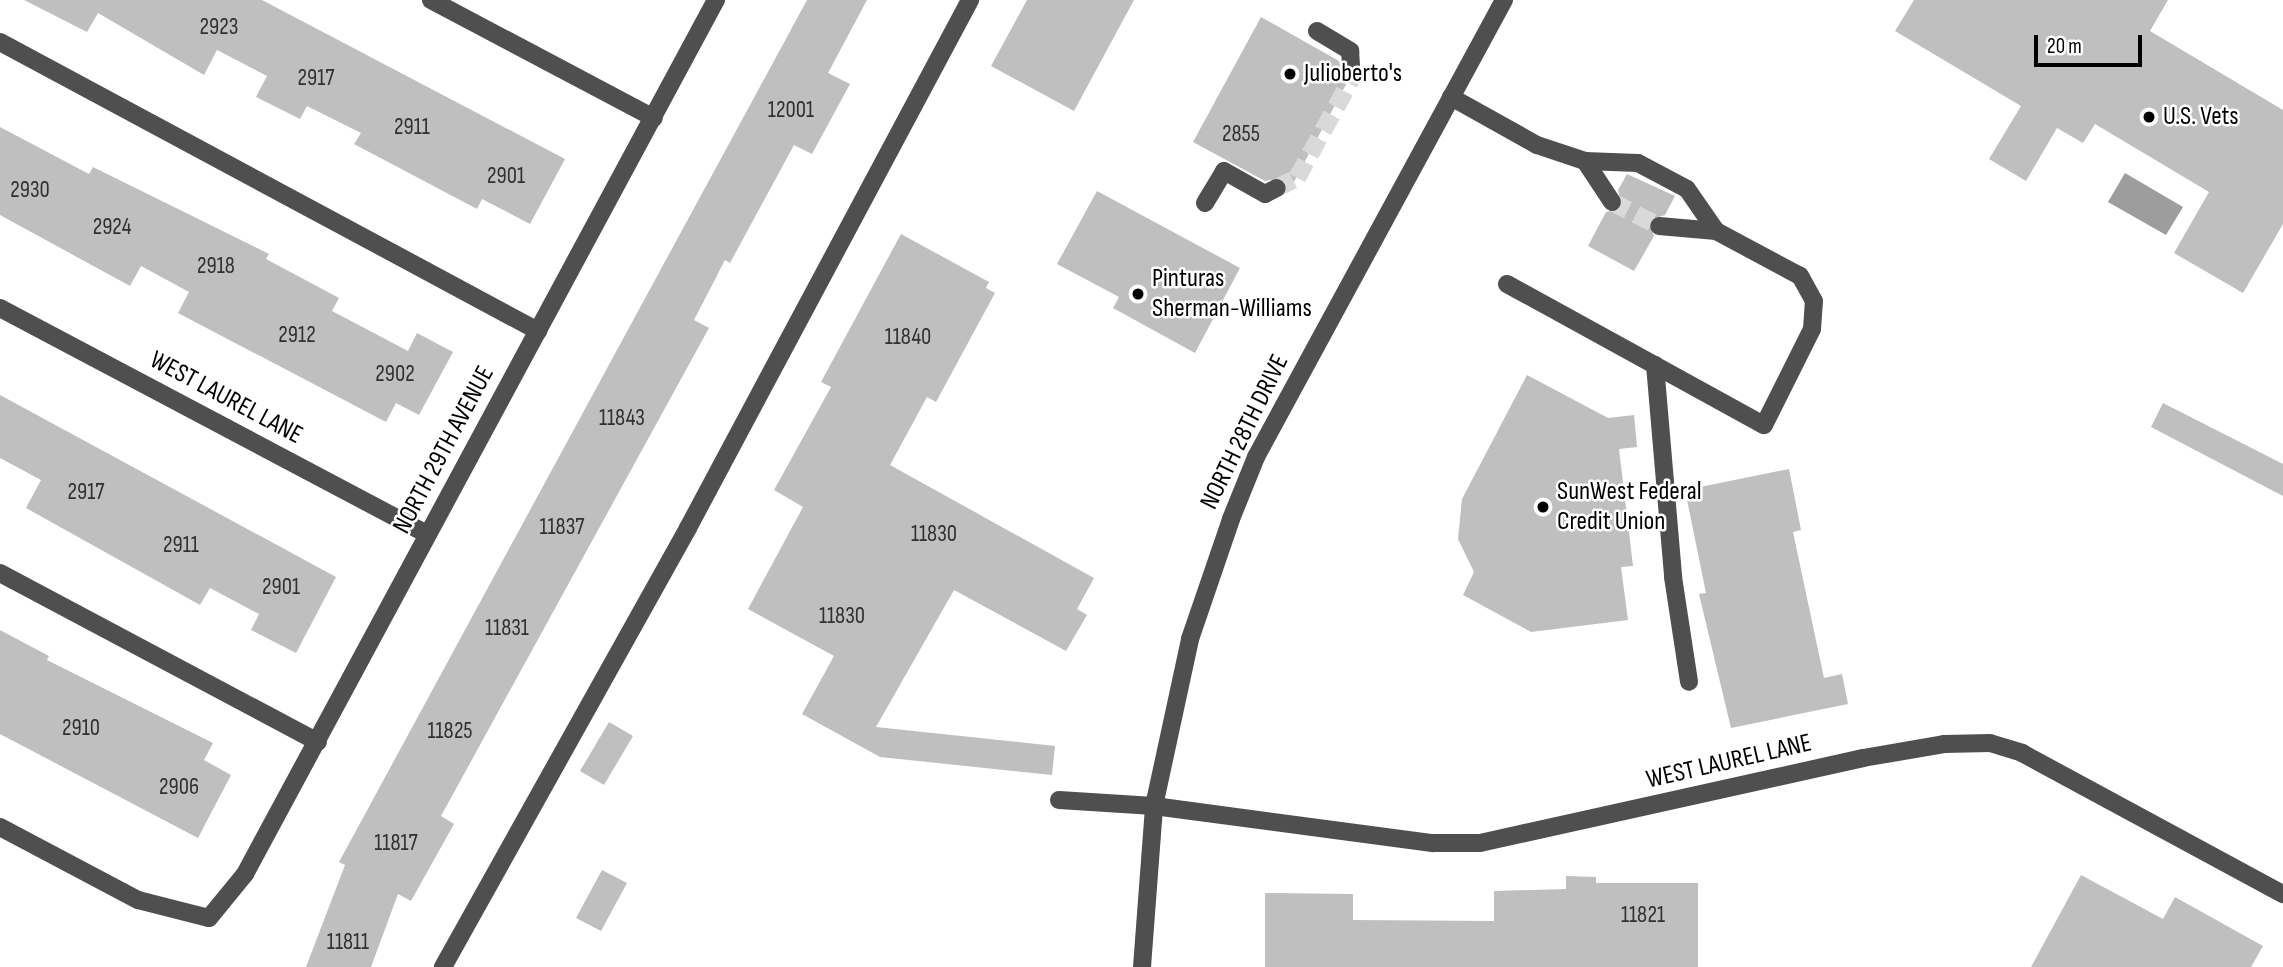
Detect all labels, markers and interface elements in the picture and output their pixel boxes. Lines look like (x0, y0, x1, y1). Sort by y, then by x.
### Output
house number: 2923 (200, 13, 238, 41)
scale bar (2038, 21, 2146, 65)
text: 20 m (2047, 34, 2082, 59)
place label: Julioberto's (1304, 58, 1402, 90)
house number: 2917 (298, 64, 334, 92)
marker: Julioberto's (1282, 66, 1298, 82)
house number: 12001 (768, 96, 814, 124)
place label: U.S. Vets (2163, 101, 2239, 133)
marker: U.S. Vets (2141, 109, 2157, 125)
house number: 2911 (394, 113, 430, 141)
house number: 2855 (1222, 120, 1260, 148)
house number: 2901 (487, 162, 525, 190)
house number: 2930 (10, 176, 50, 204)
house number: 2924 (93, 213, 131, 241)
house number: 2918 (197, 252, 235, 280)
place label: Pinturas Sherman-Williams (1152, 263, 1312, 324)
marker: Pinturas Sherman-Williams (1130, 286, 1146, 302)
house number: 2912 (278, 321, 316, 349)
house number: 11840 (885, 323, 931, 351)
street label: WEST LAUREL LANE (144, 345, 308, 451)
street label: NORTH 28TH DRIVE (1194, 350, 1296, 514)
house number: 2902 (375, 360, 415, 388)
street label: NORTH 29TH AVENUE (387, 361, 501, 539)
house number: 11843 (599, 404, 645, 432)
place label: SunWest Federal Credit Union (1557, 476, 1702, 538)
house number: 2917 (68, 478, 104, 506)
marker: SunWest Federal Credit Union (1535, 499, 1551, 515)
house number: 11837 (539, 513, 585, 541)
house number: 11830 (911, 520, 957, 548)
house number: 2911 (163, 531, 199, 559)
house number: 2901 (262, 573, 300, 601)
house number: 11830 (819, 602, 865, 630)
house number: 11831 (485, 614, 529, 642)
house number: 2910 (62, 714, 100, 742)
house number: 11825 (427, 717, 473, 745)
street label: WEST LAUREL LANE (1643, 728, 1815, 796)
house number: 2906 (159, 773, 199, 801)
house number: 11817 (374, 829, 418, 857)
house number: 11821 (1621, 901, 1665, 929)
house number: 11811 (327, 928, 369, 956)

